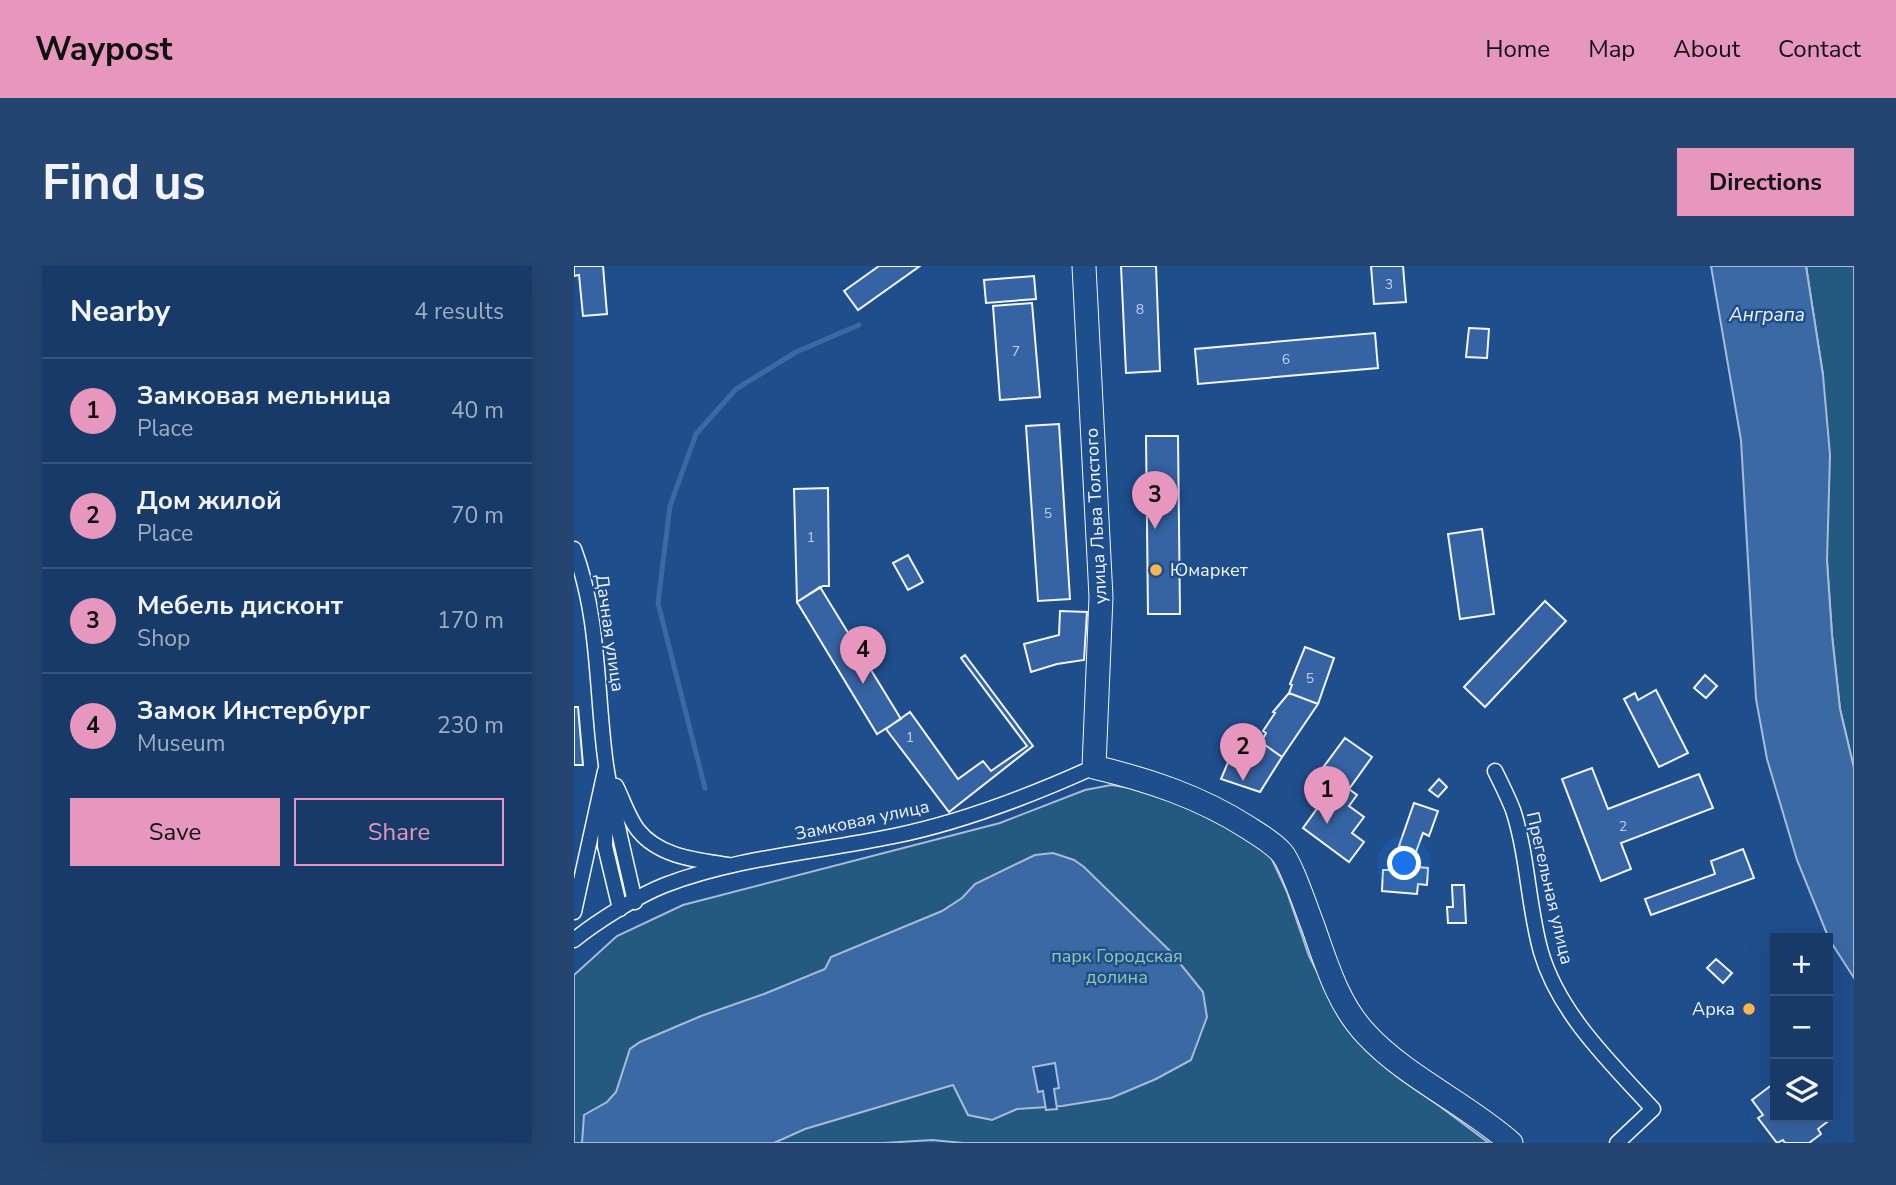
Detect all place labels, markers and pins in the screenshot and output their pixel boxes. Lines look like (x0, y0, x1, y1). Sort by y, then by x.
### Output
pin: 3 (1132, 471, 1178, 529)
place label: Юмаркет (1170, 558, 1248, 582)
marker: Юмаркет (1148, 562, 1164, 578)
pin: 4 (840, 626, 886, 684)
pin: 2 (1220, 723, 1266, 781)
pin: 1 (1304, 766, 1350, 824)
place label: Арка (1692, 997, 1735, 1021)
marker: Арка (1741, 1001, 1757, 1017)

